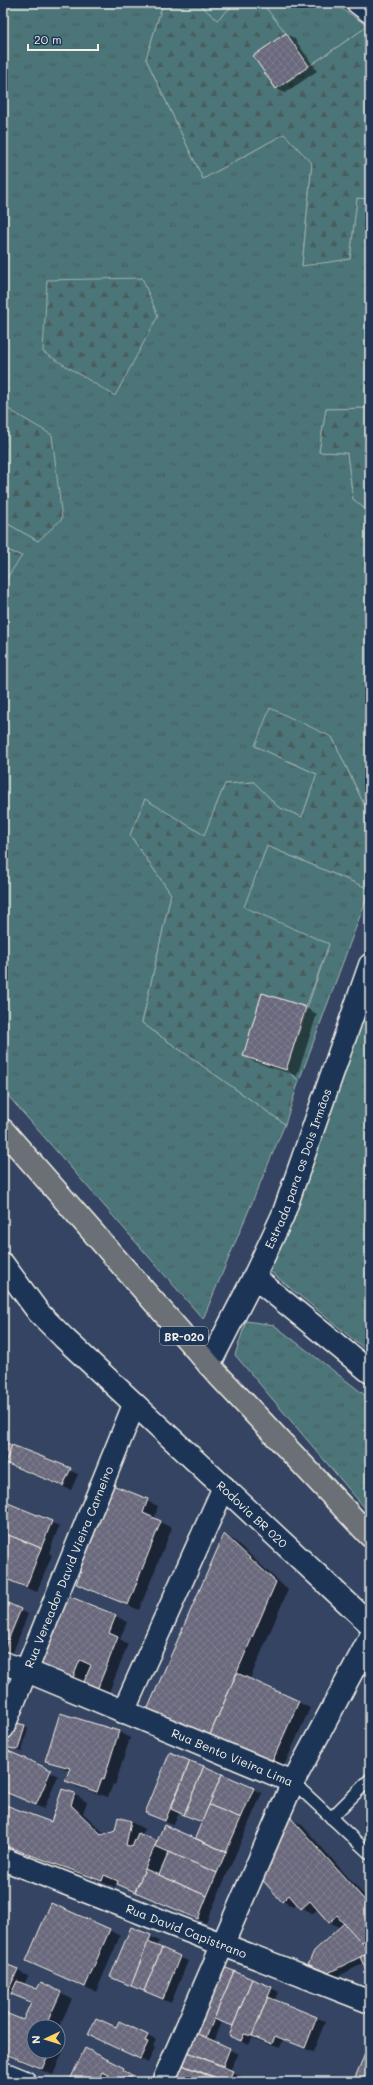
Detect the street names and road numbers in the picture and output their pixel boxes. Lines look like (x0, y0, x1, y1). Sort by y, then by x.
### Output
street label: Estrada para os Dois Irmãos (260, 1086, 334, 1251)
road number: BR-020 (160, 1327, 208, 1345)
street label: Rua Vereador David Vieira Carneiro (20, 1463, 116, 1670)
street label: Rodovia BR 020 (214, 1477, 292, 1552)
street label: Rua Bento Vieira Lima (169, 1724, 296, 1789)
street label: Rua David Capistrano (124, 1900, 249, 1961)

